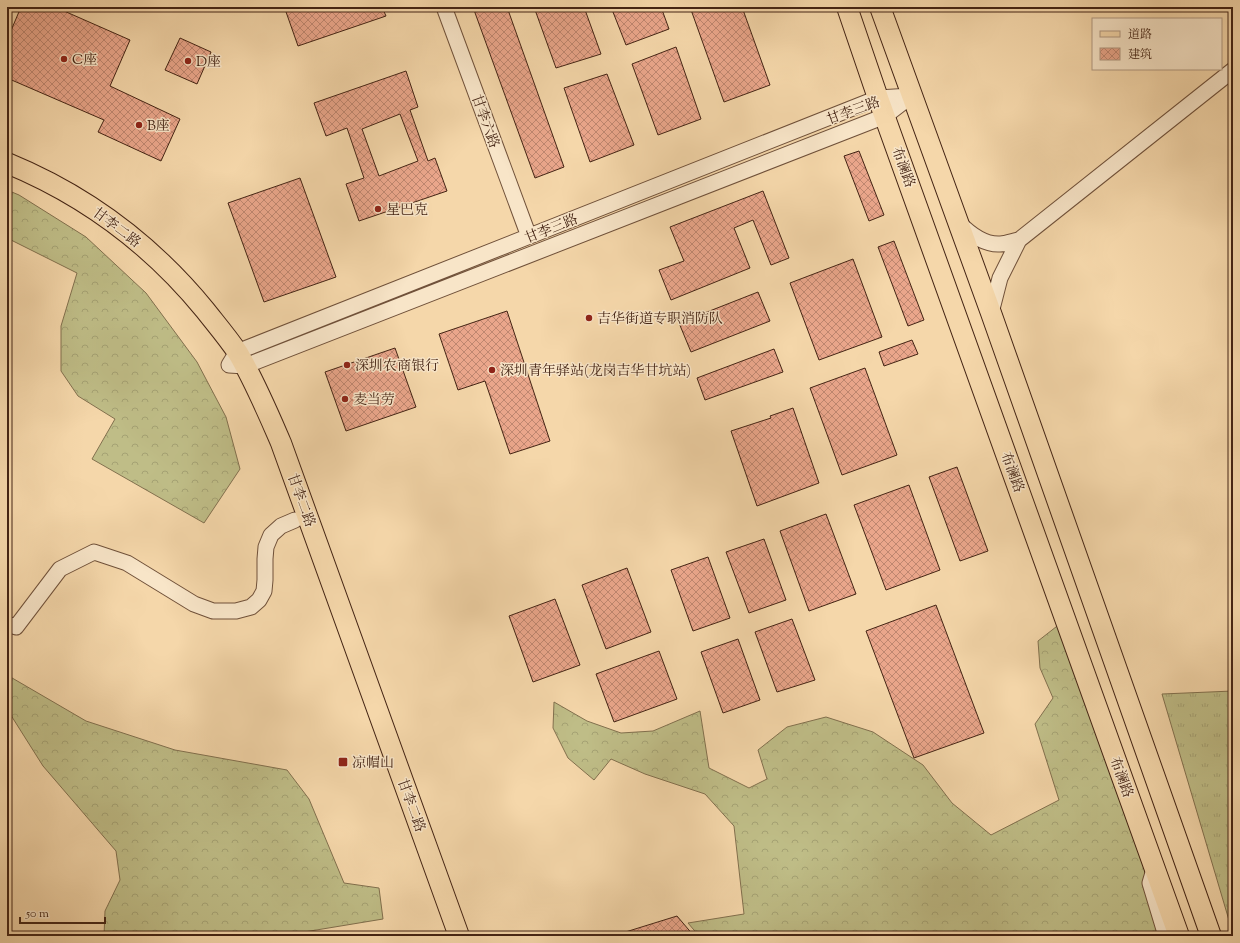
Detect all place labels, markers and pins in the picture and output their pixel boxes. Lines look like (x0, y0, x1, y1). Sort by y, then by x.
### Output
place label: C座 (72, 51, 97, 71)
place label: D座 (196, 53, 221, 73)
marker: C座 (59, 54, 69, 64)
marker: D座 (183, 56, 193, 66)
place label: B座 (147, 117, 170, 137)
marker: B座 (134, 120, 144, 130)
place label: 星巴克 (386, 201, 428, 221)
marker: 星巴克 (373, 204, 383, 214)
place label: 吉华街道专职消防队 (597, 310, 723, 330)
marker: 吉华街道专职消防队 (584, 313, 594, 323)
place label: 深圳农商银行 (355, 357, 439, 377)
marker: 深圳农商银行 (342, 360, 352, 370)
place label: 深圳青年驿站(龙岗吉华甘坑站) (500, 362, 691, 382)
marker: 深圳青年驿站(龙岗吉华甘坑站) (487, 365, 497, 375)
place label: 麦当劳 (353, 391, 395, 411)
marker: 麦当劳 (340, 394, 350, 404)
place label: 凉帽山 (352, 754, 394, 774)
marker: 凉帽山 (337, 756, 349, 768)

